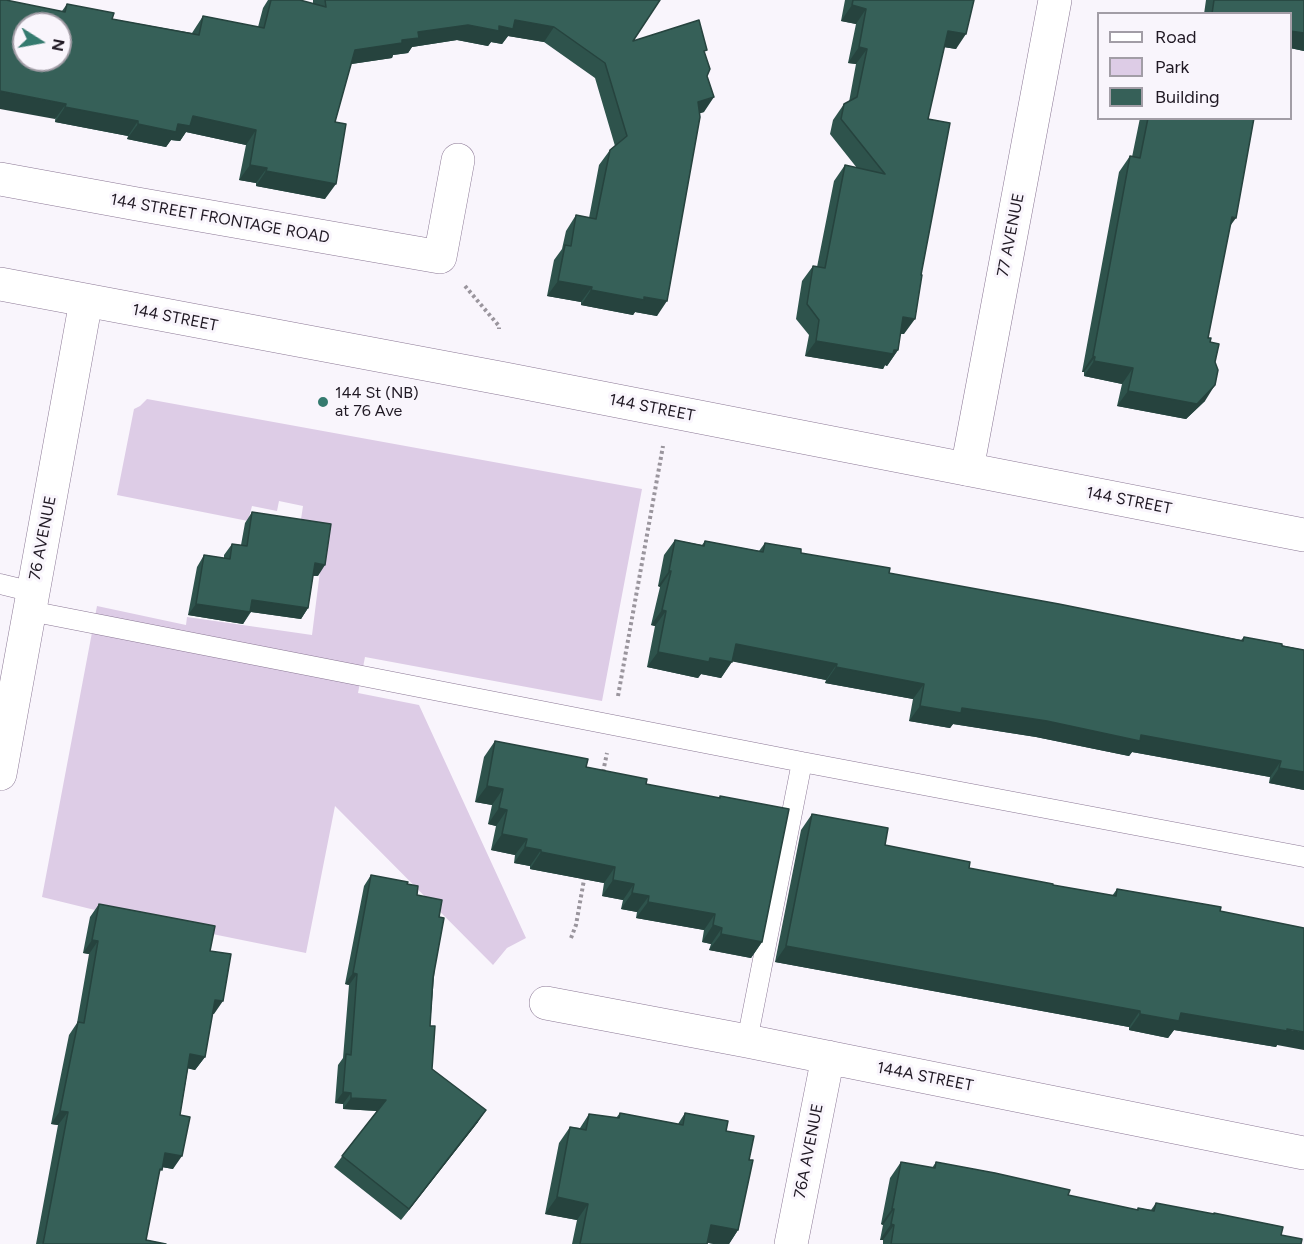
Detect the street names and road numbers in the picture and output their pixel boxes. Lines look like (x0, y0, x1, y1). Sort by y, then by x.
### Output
street label: 144 STREET FRONTAGE ROAD (109, 190, 331, 248)
street label: 77 AVENUE (993, 191, 1029, 279)
street label: 144 STREET (131, 300, 219, 336)
street label: 144 STREET (608, 390, 696, 426)
street label: 144 STREET (1085, 483, 1173, 519)
street label: 76 AVENUE (25, 494, 61, 582)
street label: 144A STREET (875, 1058, 975, 1096)
street label: 76A AVENUE (790, 1102, 828, 1200)

